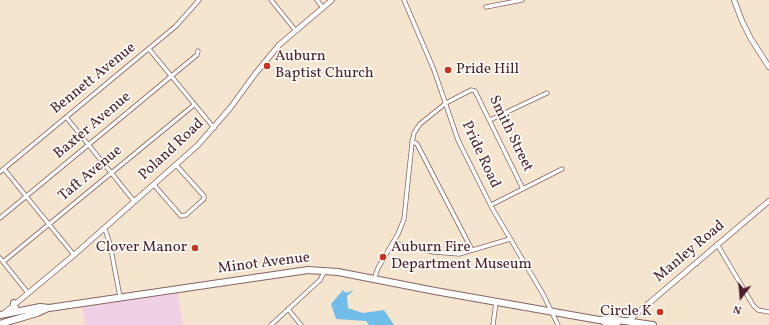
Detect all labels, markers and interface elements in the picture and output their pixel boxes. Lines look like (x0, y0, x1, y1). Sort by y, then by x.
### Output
street label: Bennett Avenue (48, 39, 140, 119)
place label: Auburn Baptist Church (275, 48, 374, 83)
marker: Auburn Baptist Church (262, 61, 272, 71)
place label: Pride Hill (456, 61, 519, 79)
marker: Pride Hill (443, 65, 453, 75)
street label: Baxter Avenue (51, 89, 135, 163)
street label: Smith Street (484, 93, 536, 175)
street label: Poland Road (136, 115, 208, 185)
street label: Pride Road (457, 119, 503, 191)
street label: Taft Avenue (55, 142, 127, 206)
street label: Manley Road (651, 217, 729, 287)
place label: Clover Manor (96, 239, 187, 257)
place label: Auburn Fire Department Museum (391, 239, 532, 274)
marker: Clover Manor (190, 243, 200, 253)
street label: Minot Avenue (217, 249, 311, 279)
marker: Auburn Fire Department Museum (378, 252, 388, 262)
north arrow (721, 277, 761, 317)
text: N (732, 301, 743, 317)
place label: Circle K (600, 303, 652, 321)
marker: Circle K (655, 307, 665, 317)

